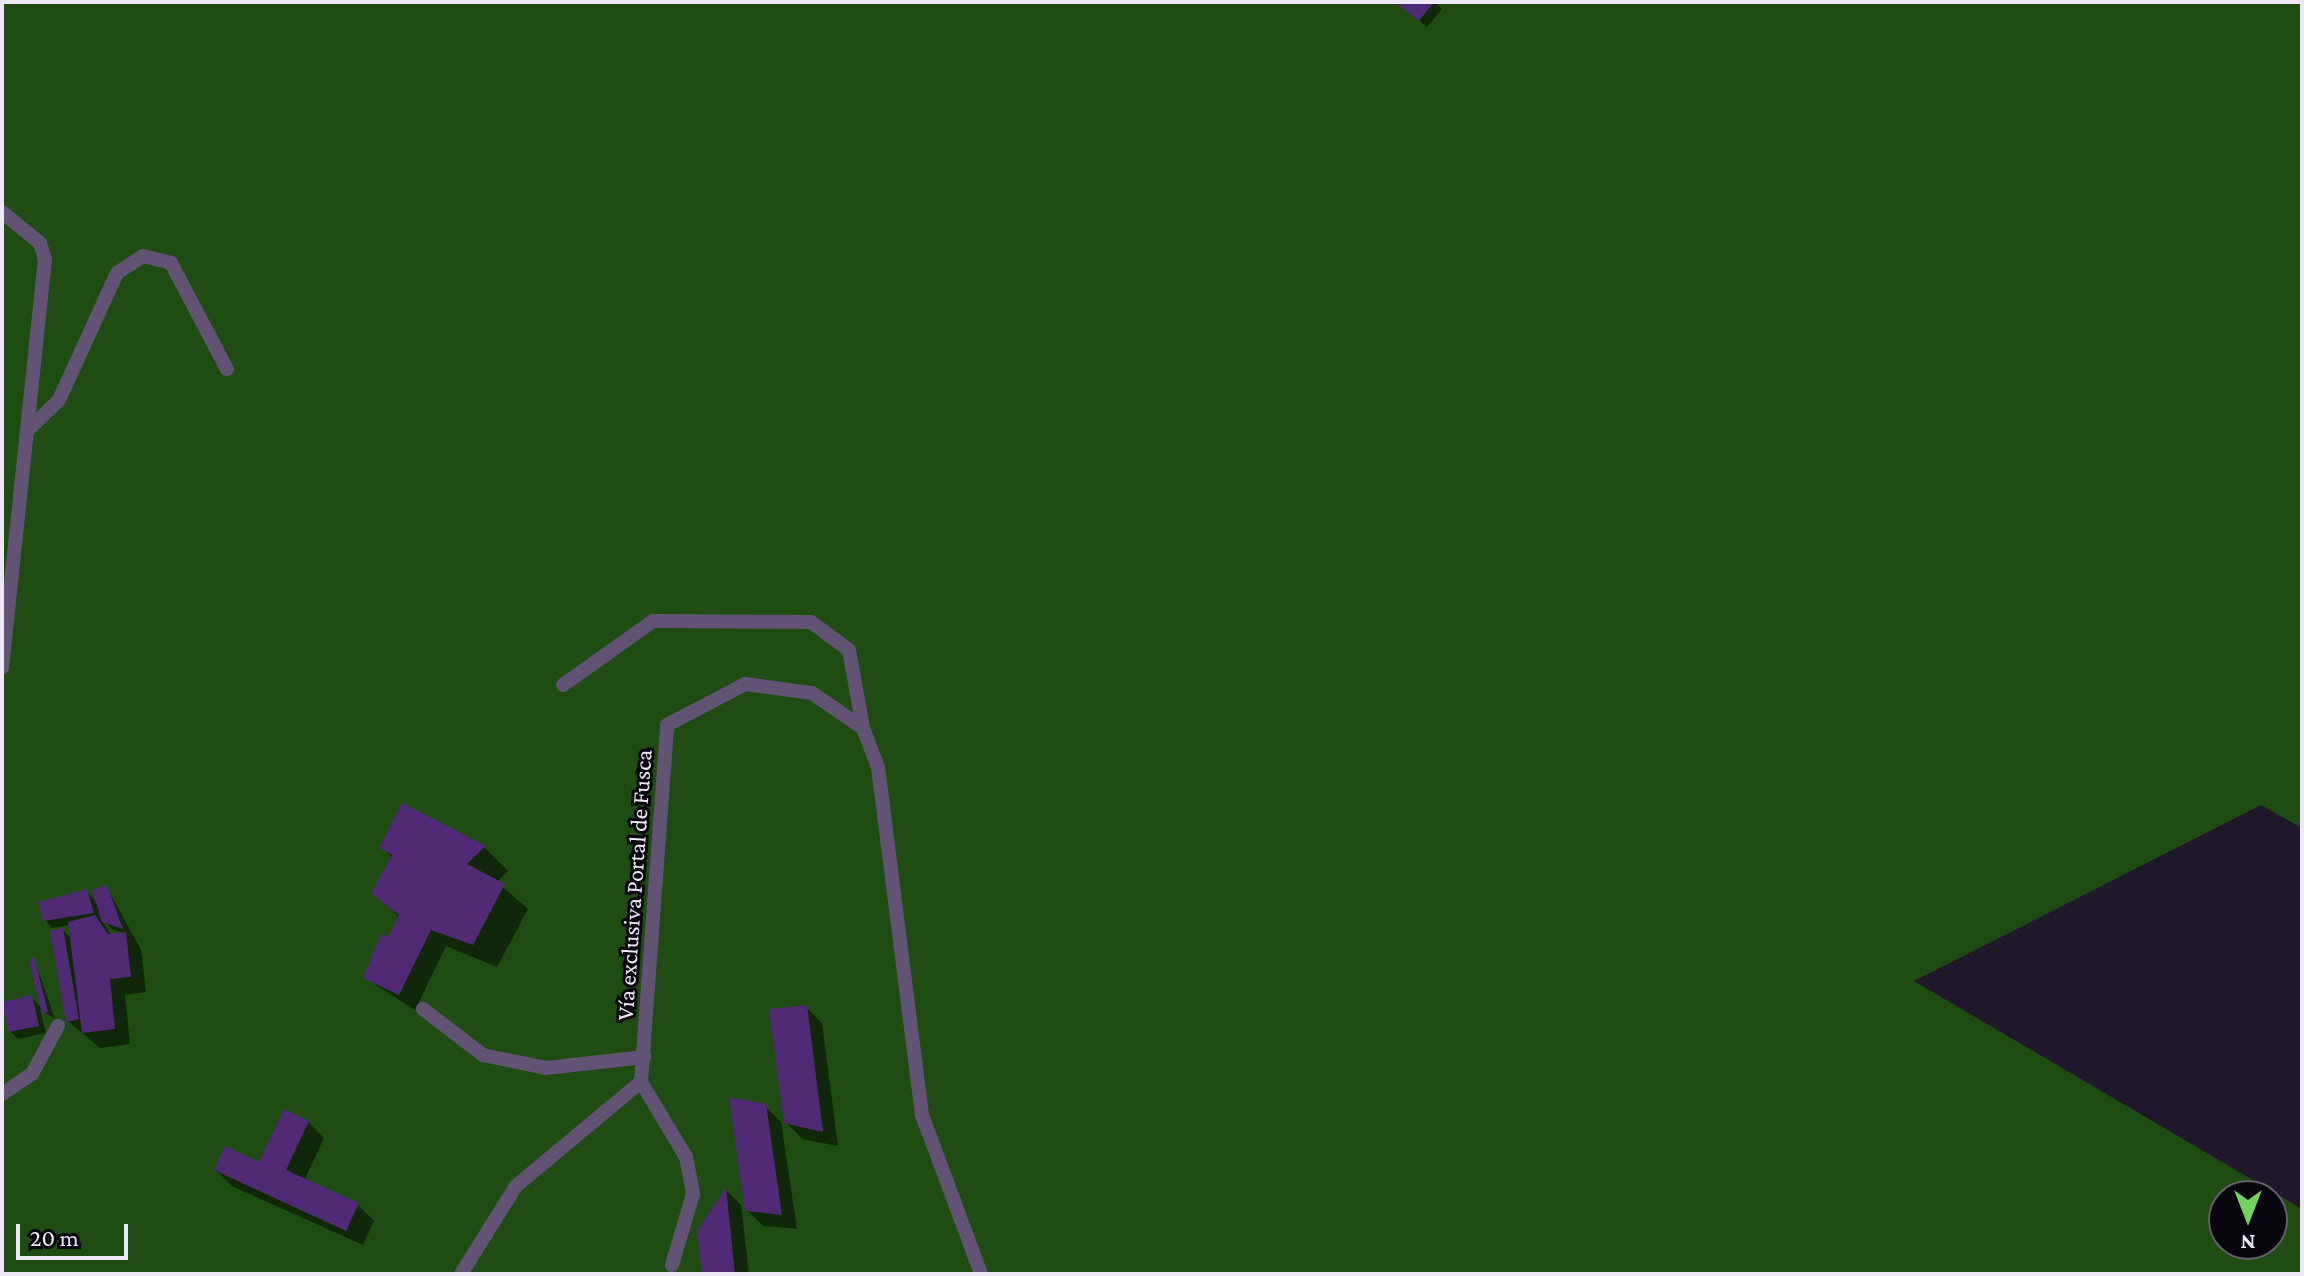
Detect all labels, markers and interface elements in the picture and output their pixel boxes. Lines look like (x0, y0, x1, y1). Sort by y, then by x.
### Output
street label: Vía exclusiva Portal de Fusca (610, 749, 658, 1021)
north arrow (2208, 1180, 2288, 1260)
scale bar (20, 1208, 132, 1258)
text: 20 m (30, 1224, 79, 1251)
text: N (2241, 1230, 2256, 1255)

